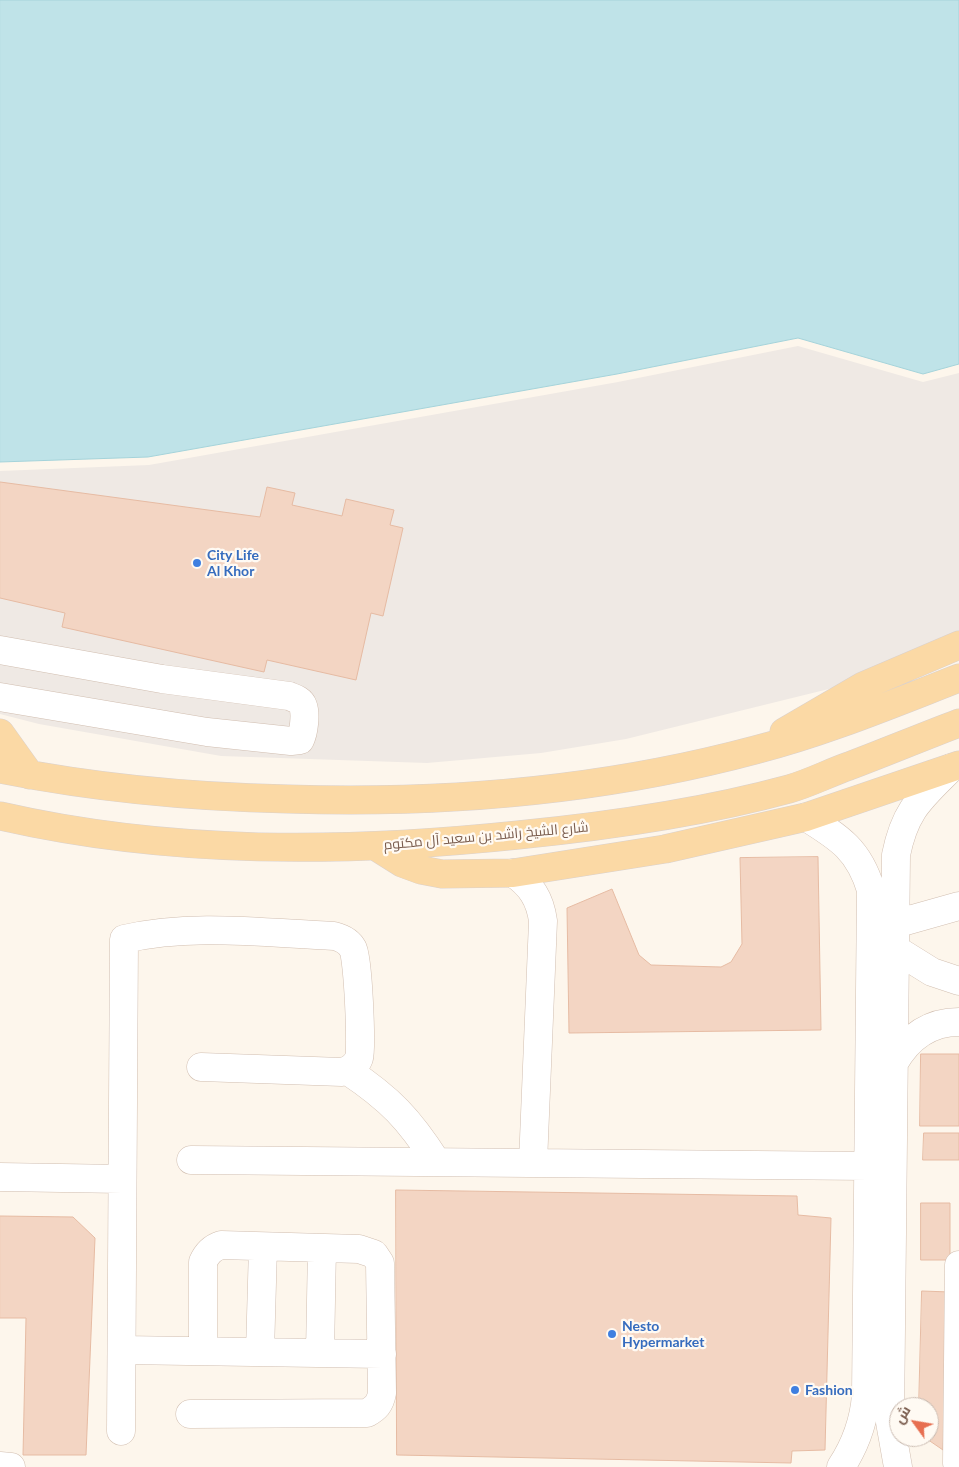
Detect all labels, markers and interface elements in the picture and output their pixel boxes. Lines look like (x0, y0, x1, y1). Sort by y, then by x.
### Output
place label: City Life Al Khor (207, 547, 259, 580)
marker: City Life Al Khor (191, 557, 203, 569)
street label: شارع الشيخ راشد بن سعيد آل مكتوم (383, 819, 589, 853)
place label: Nesto Hypermarket (622, 1318, 704, 1350)
marker: Nesto Hypermarket (606, 1328, 618, 1340)
place label: Fashion (805, 1382, 853, 1398)
marker: Fashion (789, 1384, 801, 1396)
north arrow (889, 1397, 939, 1447)
text: ش (890, 1402, 914, 1426)

